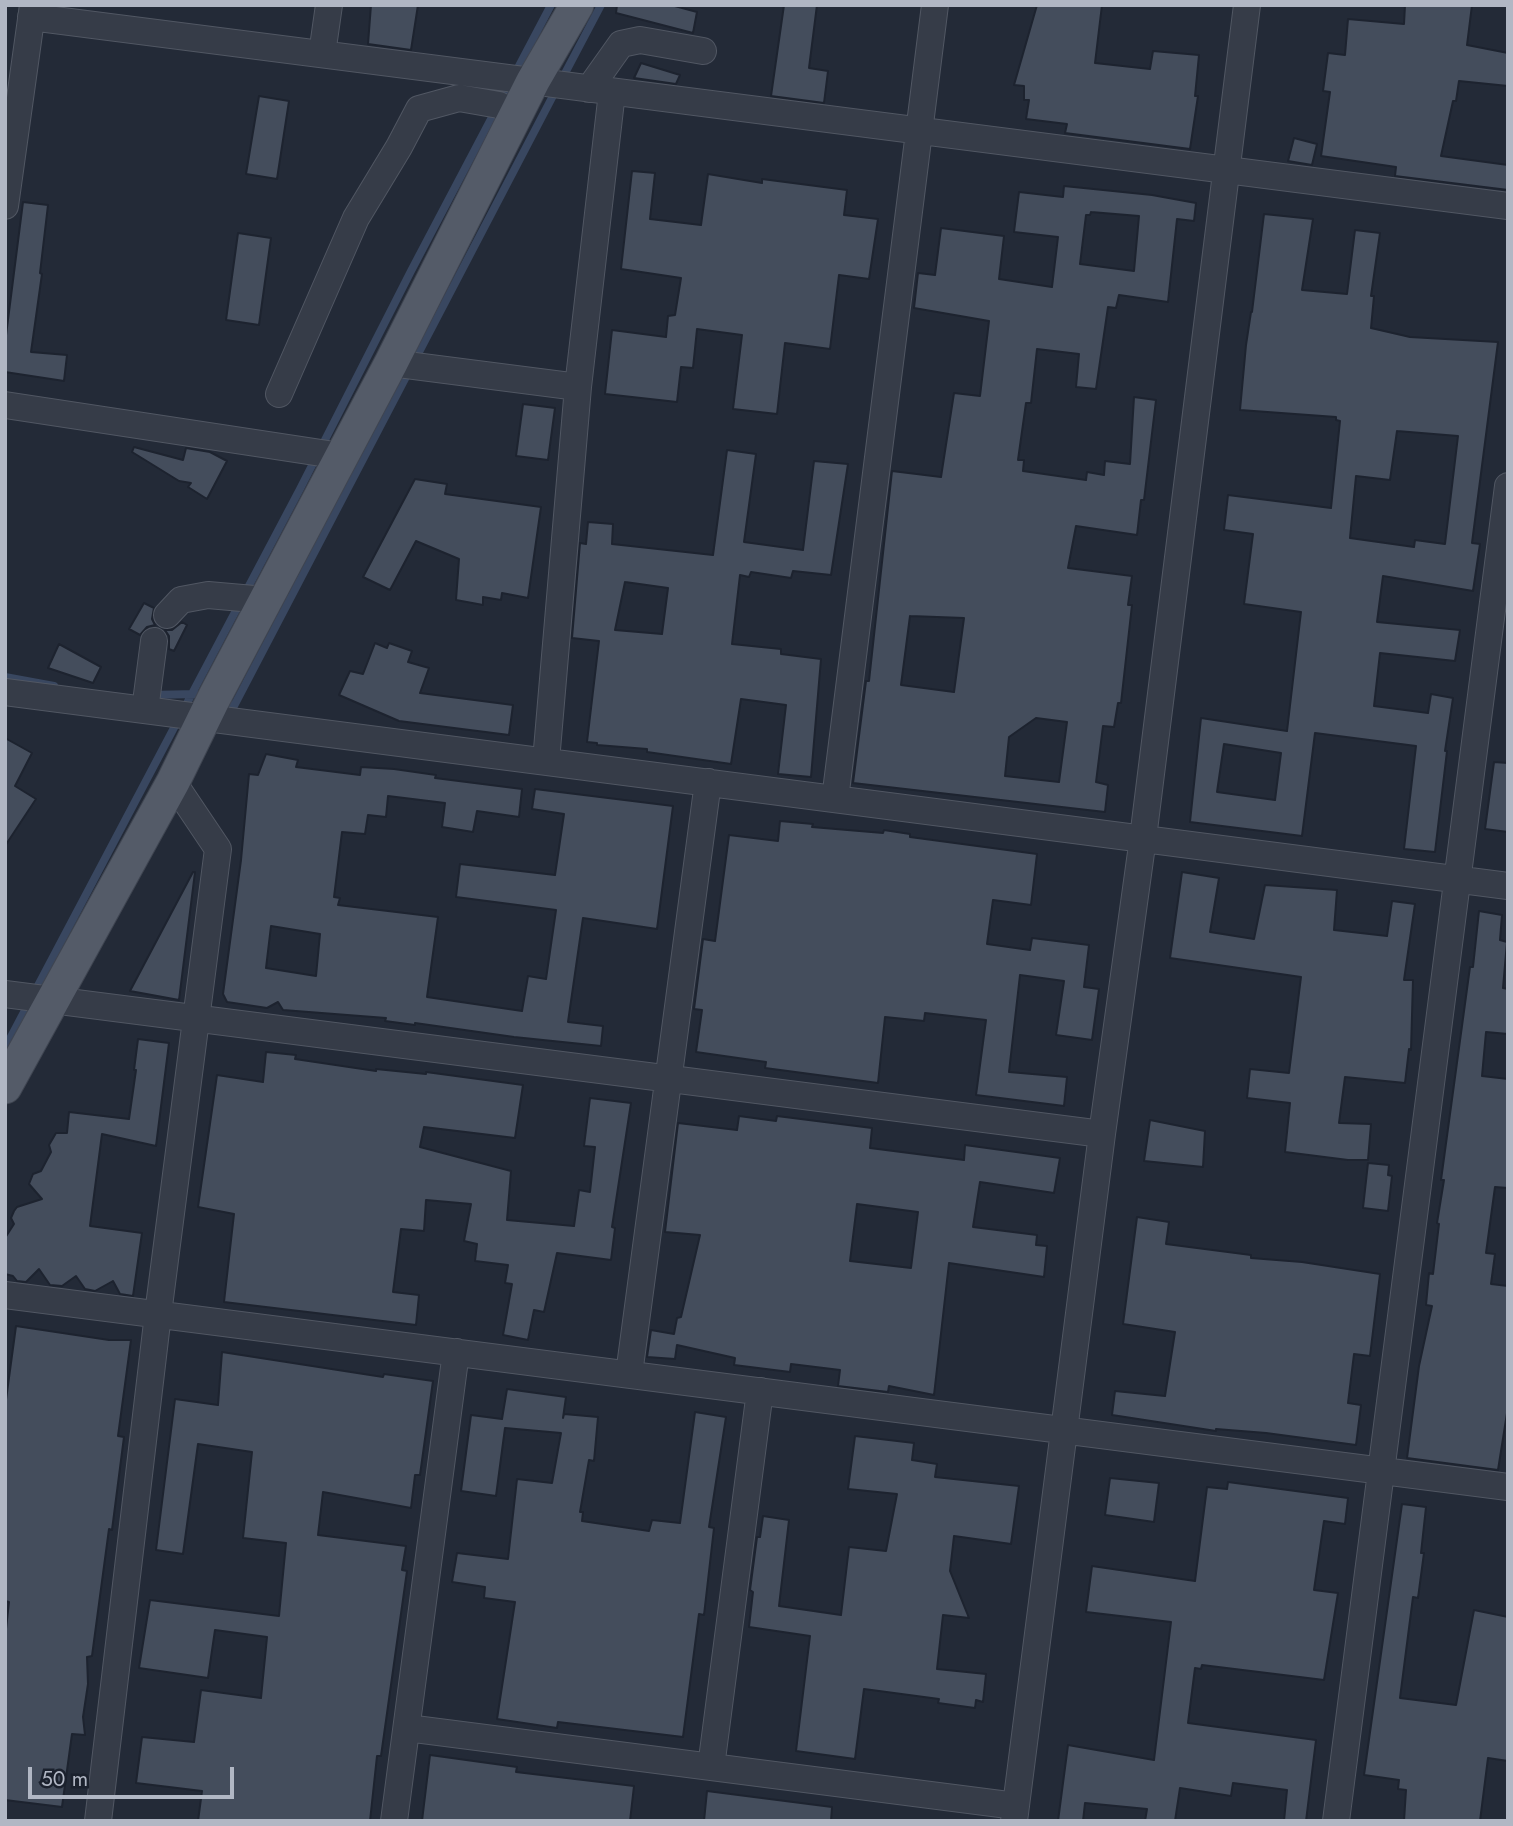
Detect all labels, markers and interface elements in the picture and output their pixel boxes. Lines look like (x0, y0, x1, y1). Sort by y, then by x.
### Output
scale bar (32, 1752, 238, 1796)
text: 50 m (41, 1764, 88, 1794)

